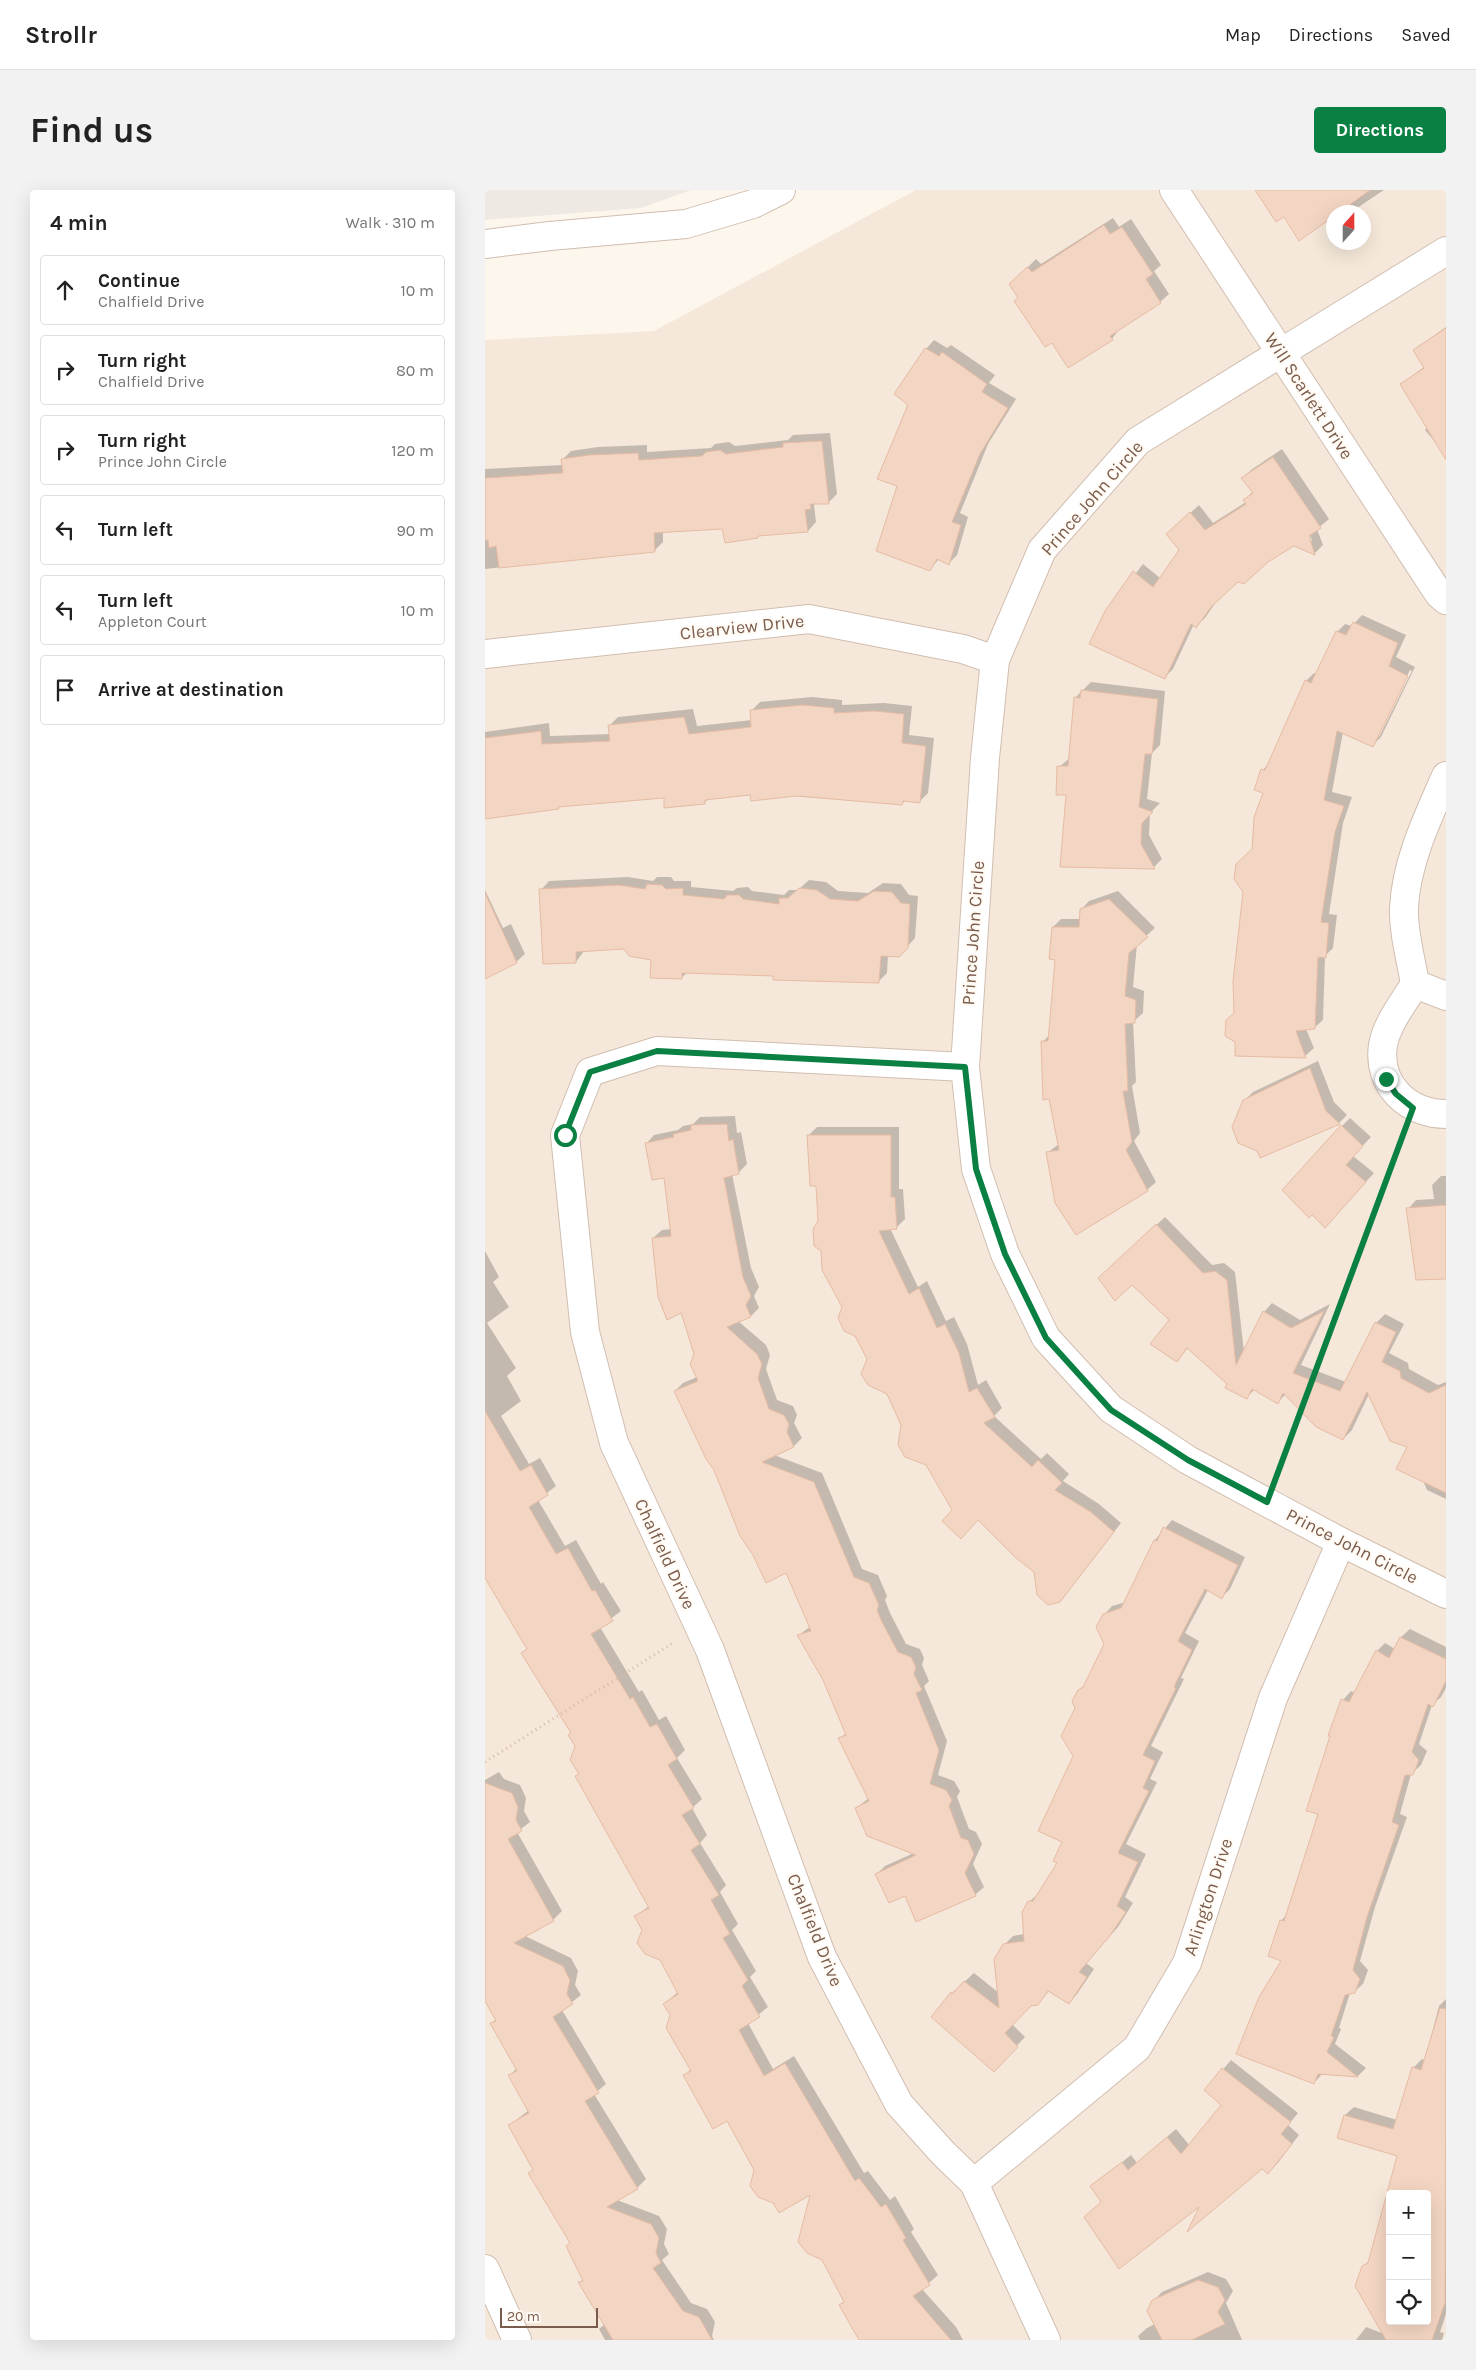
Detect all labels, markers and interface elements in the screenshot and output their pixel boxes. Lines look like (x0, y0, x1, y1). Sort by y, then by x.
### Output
text: Strollr (25, 21, 97, 49)
text: Map (1225, 24, 1261, 46)
text: Directions (1289, 24, 1373, 46)
text: Saved (1401, 24, 1451, 46)
button: Directions (1314, 107, 1446, 153)
text: Find us (30, 110, 153, 151)
north arrow (1326, 205, 1371, 250)
text: 4 min (50, 211, 108, 235)
text: Walk · 310 m (345, 213, 435, 232)
text: Continue (98, 270, 180, 292)
icon: ahead (51, 276, 79, 304)
text: 10 m (400, 281, 434, 300)
text: Chalfield Drive (98, 292, 204, 311)
street label: Will Scarlett Drive (1260, 329, 1358, 463)
text: Turn right (98, 350, 187, 372)
icon: right (51, 356, 79, 384)
text: 80 m (396, 361, 434, 380)
text: Chalfield Drive (98, 372, 204, 391)
text: Turn right (98, 430, 187, 452)
icon: right (51, 436, 79, 464)
street label: Prince John Circle (1036, 436, 1148, 560)
text: 120 m (391, 441, 434, 460)
text: Prince John Circle (98, 452, 227, 471)
icon: left (51, 516, 79, 544)
text: Turn left (98, 519, 173, 541)
text: 90 m (396, 521, 434, 540)
text: Turn left (98, 590, 173, 612)
icon: left (51, 596, 79, 624)
text: 10 m (400, 601, 434, 620)
street label: Clearview Drive (679, 610, 805, 644)
text: Appleton Court (98, 612, 207, 631)
icon: arrive (51, 676, 79, 704)
text: Arrive at destination (98, 679, 284, 701)
street label: Prince John Circle (957, 860, 989, 1006)
route end (1375, 1068, 1398, 1091)
route start (554, 1124, 577, 1147)
street label: Chalfield Drive (630, 1495, 700, 1613)
street label: Prince John Circle (1282, 1503, 1422, 1589)
street label: Arlington Drive (1179, 1836, 1237, 1958)
street label: Chalfield Drive (782, 1870, 848, 1990)
map controls (1386, 2190, 1431, 2325)
button: + (1386, 2190, 1431, 2235)
button: − (1386, 2235, 1431, 2280)
button: locate (1386, 2280, 1431, 2325)
scale bar (500, 2305, 597, 2328)
text: 20 m (507, 2308, 540, 2325)

